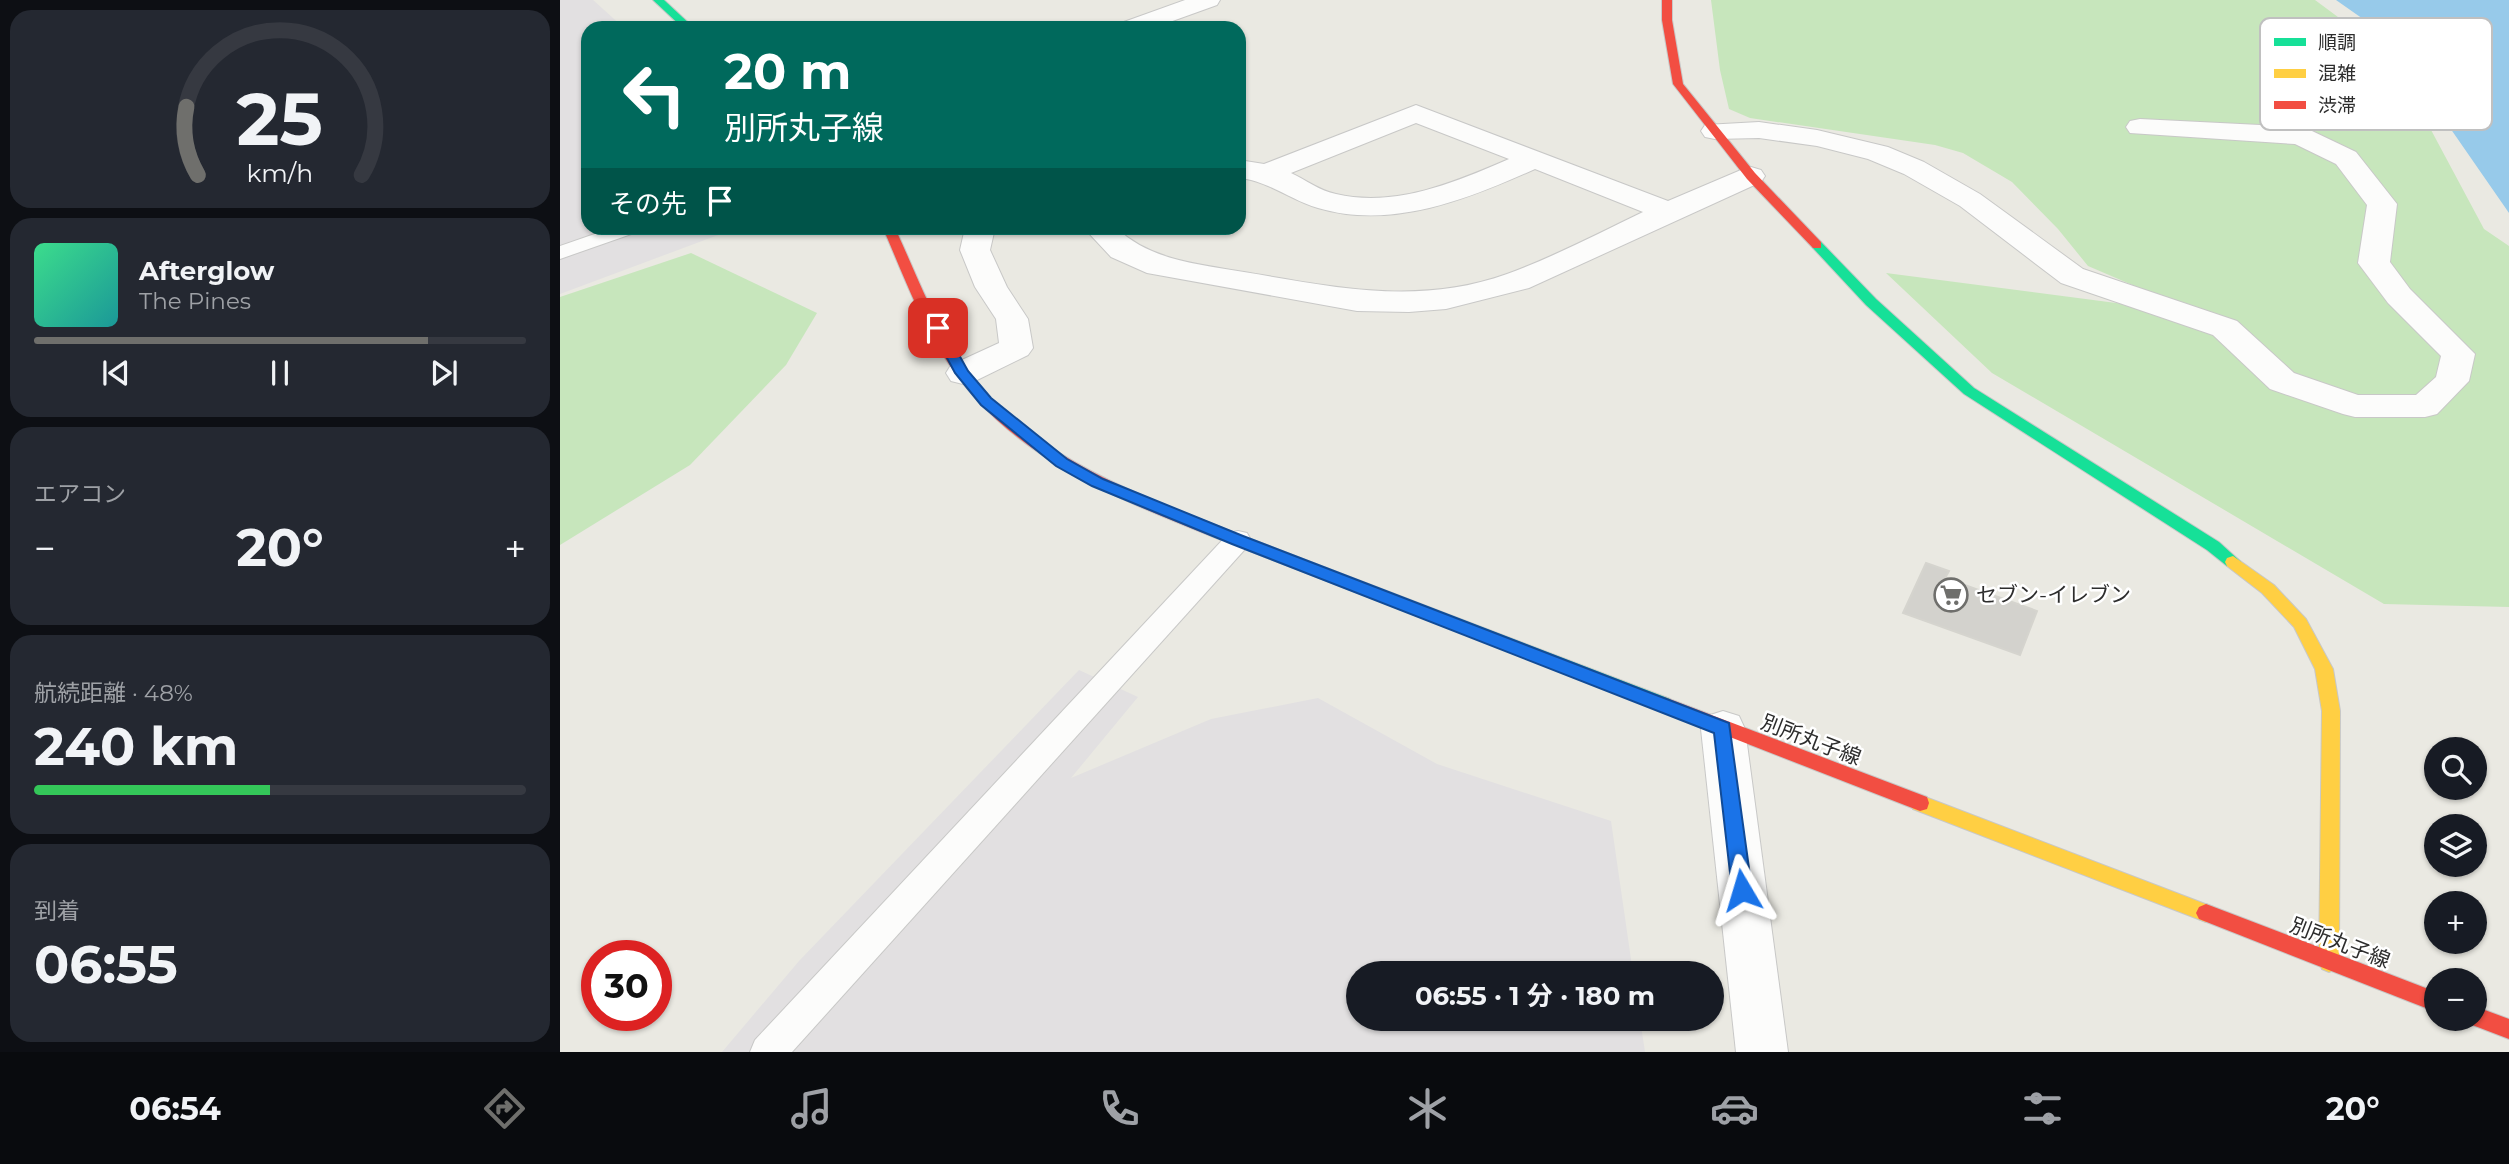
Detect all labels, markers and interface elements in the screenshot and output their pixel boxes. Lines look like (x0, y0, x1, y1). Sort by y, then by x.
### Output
legend (2260, 18, 2492, 130)
text: 順調 (2318, 31, 2356, 54)
text: 20 m (724, 42, 851, 101)
icon: left (609, 49, 700, 140)
text: 混雑 (2318, 62, 2356, 85)
text: 25 (237, 76, 323, 164)
text: 渋滞 (2318, 94, 2356, 117)
text: 別所丸子線 (724, 108, 884, 147)
text: km/h (247, 158, 313, 188)
icon: arrive (701, 182, 739, 220)
text: その先 (609, 188, 687, 220)
text: Afterglow (139, 255, 274, 287)
text: The Pines (139, 287, 251, 315)
pin (908, 298, 968, 358)
icon: arrive (919, 309, 957, 347)
icon: previous (97, 354, 135, 392)
icon: pause (261, 354, 299, 392)
icon: next (425, 354, 463, 392)
text: エアコン (34, 480, 126, 508)
text: 20° (236, 516, 324, 579)
text: − (34, 525, 56, 572)
text: + (504, 525, 526, 572)
supermarket icon: セブン-イレブン (1932, 576, 1970, 614)
place label: セブン-イレブン (1976, 582, 2131, 607)
text: 航続距離 · 48% (34, 679, 193, 707)
street label: 別所丸子線 (1758, 709, 1865, 770)
text: 240 km (34, 715, 238, 778)
map controls (2424, 737, 2487, 1031)
button: search (2424, 737, 2487, 800)
button: layers (2424, 814, 2487, 877)
position arrow (1705, 853, 1779, 927)
button: + (2424, 891, 2487, 954)
text: 到着 (34, 897, 80, 925)
street label: 別所丸子線 (2287, 912, 2394, 973)
text: 06:55 (34, 933, 178, 996)
speed limit sign: 30 (581, 940, 672, 1031)
button: − (2424, 968, 2487, 1031)
text: 06:55 · 1 分 · 180 m (1415, 980, 1655, 1012)
icon: directions (480, 1084, 529, 1133)
icon: music (787, 1084, 836, 1133)
icon: phone (1095, 1084, 1144, 1133)
icon: climate (1403, 1084, 1452, 1133)
icon: car (1710, 1084, 1759, 1133)
icon: filters (2018, 1084, 2067, 1133)
text: 06:54 (129, 1089, 221, 1128)
text: 20° (2326, 1089, 2380, 1128)

